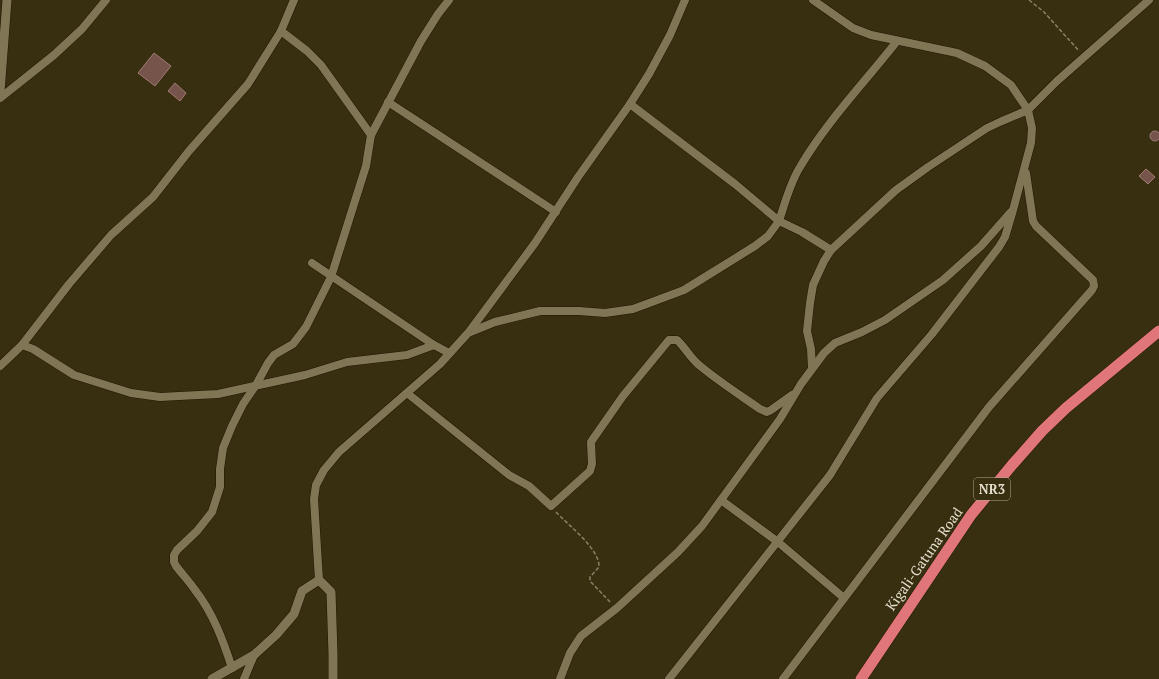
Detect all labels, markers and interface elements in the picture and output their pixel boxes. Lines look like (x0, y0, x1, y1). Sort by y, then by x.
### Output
road number: NR3 (974, 478, 1010, 500)
street label: Kigali-Gatuna Road (881, 503, 966, 614)

